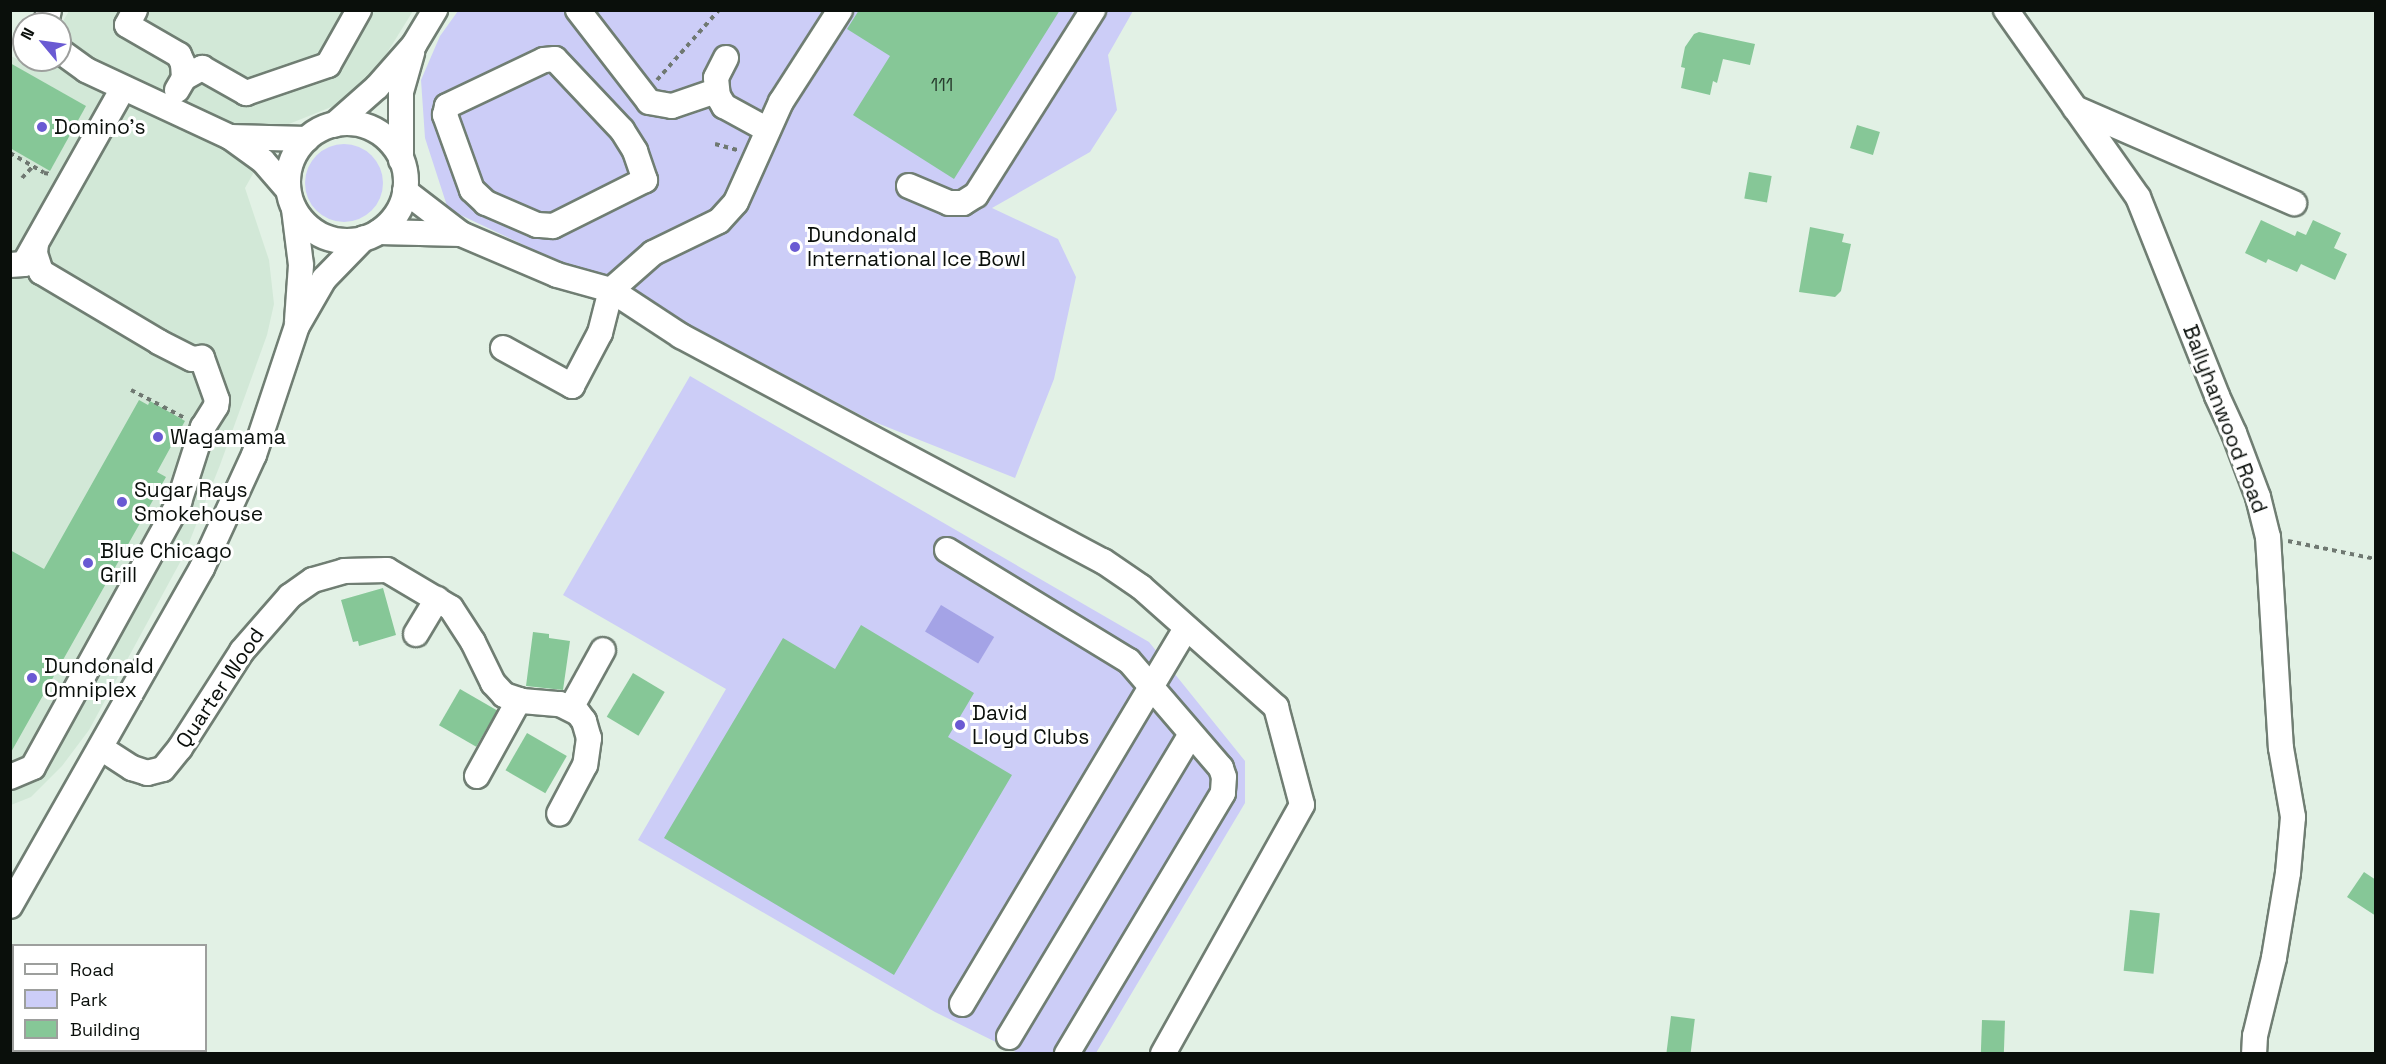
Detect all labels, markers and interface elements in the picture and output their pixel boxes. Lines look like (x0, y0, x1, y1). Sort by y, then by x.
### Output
north arrow (12, 12, 72, 72)
text: N (16, 24, 39, 44)
house number: 111 (931, 74, 953, 96)
place label: Domino's (54, 114, 146, 140)
marker: Domino's (35, 120, 49, 134)
place label: Dundonald International Ice Bowl (807, 222, 1026, 272)
marker: Dundonald International Ice Bowl (788, 240, 802, 254)
street label: Ballyhanwood Road (2177, 321, 2273, 517)
place label: Wagamama (170, 424, 286, 450)
marker: Wagamama (151, 430, 165, 444)
place label: Sugar Rays Smokehouse (134, 477, 263, 527)
marker: Sugar Rays Smokehouse (115, 495, 129, 509)
place label: Blue Chicago Grill (100, 538, 232, 588)
marker: Blue Chicago Grill (81, 556, 95, 570)
street label: Quarter Wood (171, 623, 269, 753)
place label: Dundonald Omniplex (44, 653, 154, 703)
marker: Dundonald Omniplex (25, 671, 39, 685)
place label: David Lloyd Clubs (972, 700, 1089, 750)
marker: David Lloyd Clubs (953, 718, 967, 732)
legend (12, 944, 207, 1052)
text: Road (70, 958, 114, 981)
text: Park (70, 988, 107, 1011)
text: Building (70, 1018, 140, 1041)

